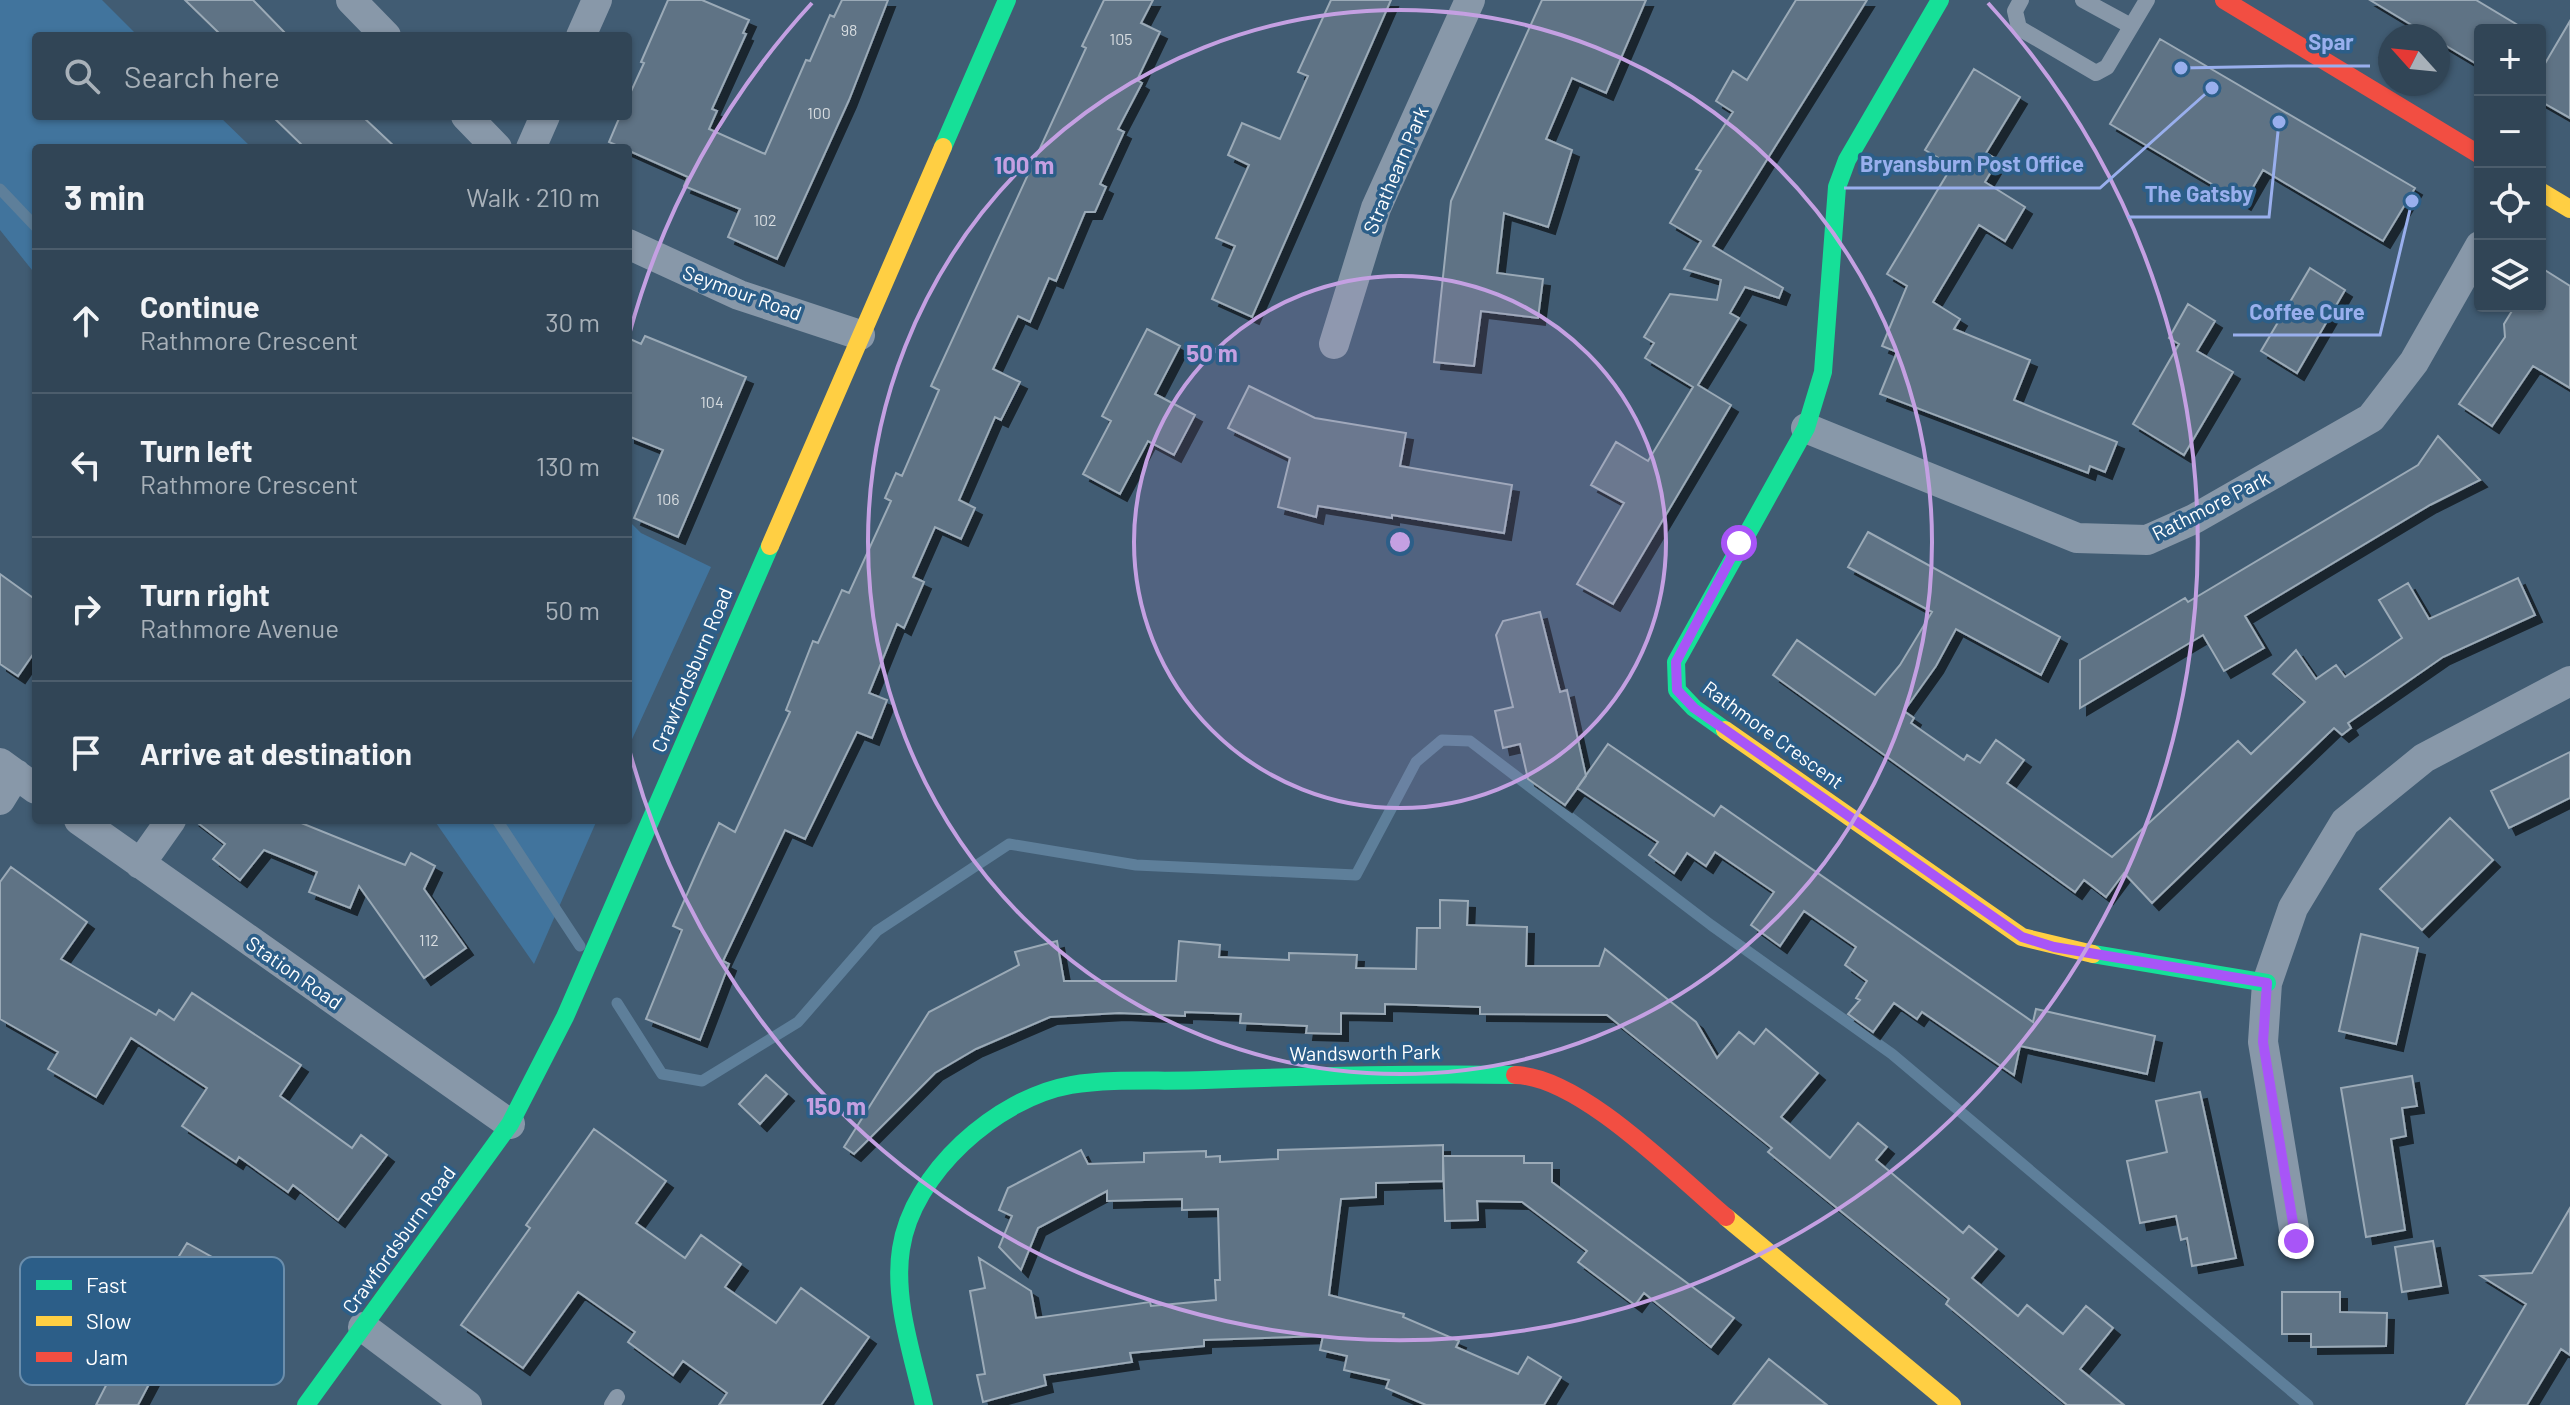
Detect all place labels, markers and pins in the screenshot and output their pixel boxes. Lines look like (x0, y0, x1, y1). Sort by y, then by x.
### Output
callout: Spar (2292, 20, 2370, 66)
callout: Bryansburn Post Office (1844, 142, 2100, 188)
callout: The Gatsby (2128, 171, 2269, 217)
callout: Coffee Cure (2233, 289, 2380, 335)
centre of rings (1386, 528, 1414, 556)

